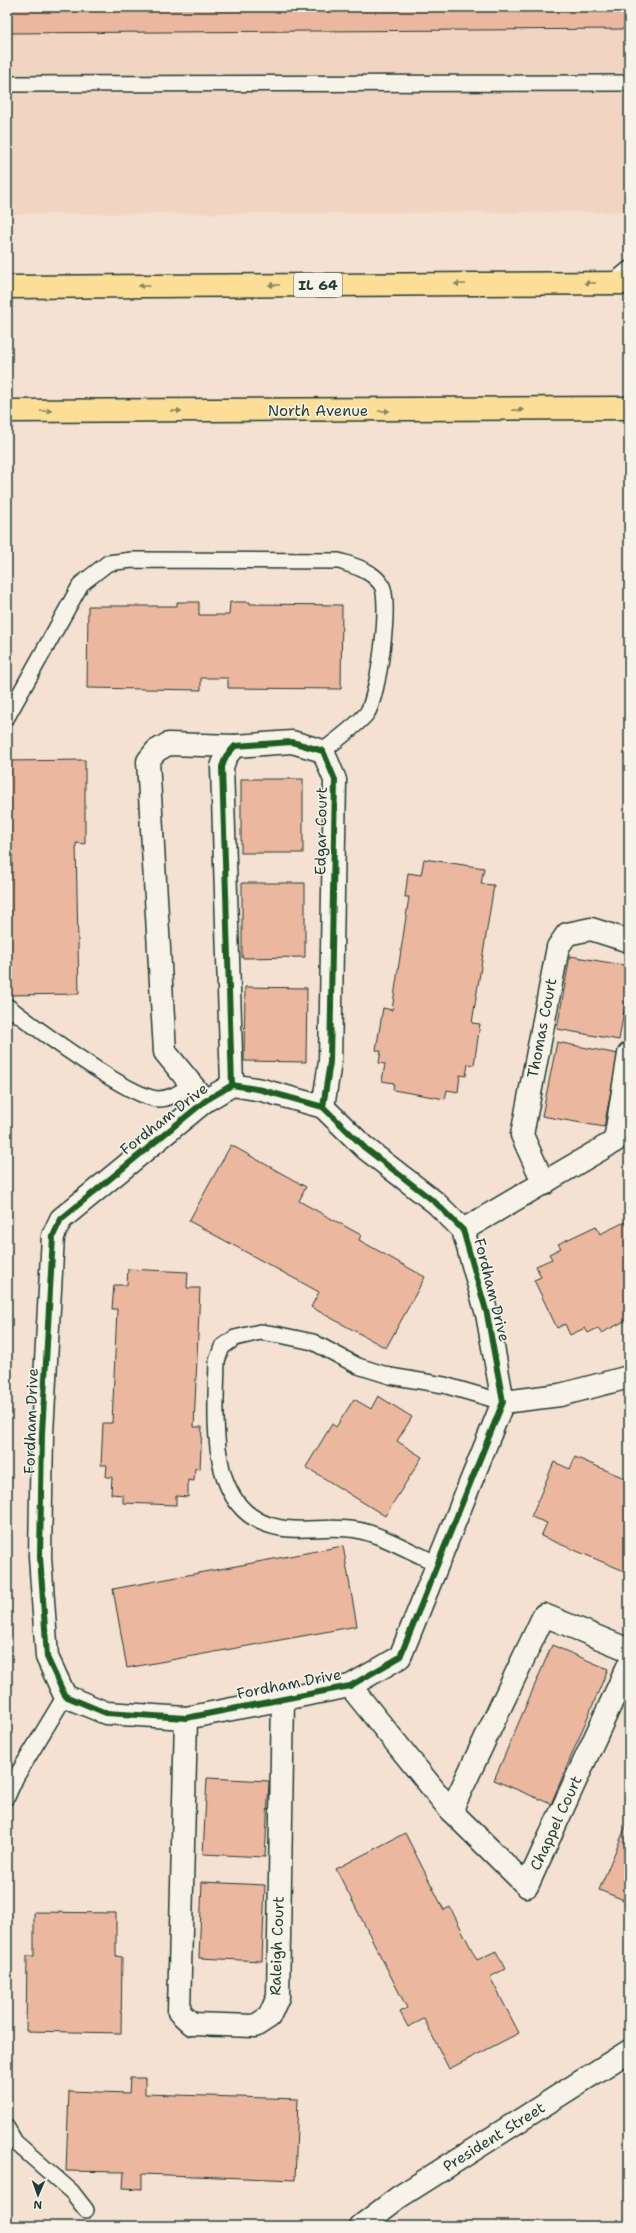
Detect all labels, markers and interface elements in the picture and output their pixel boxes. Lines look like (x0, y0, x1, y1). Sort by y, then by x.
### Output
road number: IL 64 (294, 273, 342, 297)
one-way arrow (584, 280, 596, 287)
one-way arrow (453, 281, 466, 287)
one-way arrow (267, 282, 280, 288)
one-way arrow (137, 283, 150, 289)
street label: North Avenue (268, 401, 368, 421)
one-way arrow (512, 407, 525, 413)
one-way arrow (40, 408, 53, 414)
one-way arrow (170, 408, 183, 414)
one-way arrow (378, 408, 391, 414)
street label: Edgar Court (310, 787, 332, 875)
street label: Thomas Court (523, 976, 561, 1080)
street label: Fordham Drive (116, 1078, 212, 1160)
street label: Fordham Drive (469, 1236, 515, 1344)
street label: Fordham Drive (19, 1368, 43, 1474)
street label: Fordham Drive (235, 1664, 343, 1704)
street label: Chappel Court (525, 1773, 587, 1873)
street label: Raleigh Court (265, 1896, 289, 1996)
street label: President Street (439, 2098, 549, 2176)
north arrow (18, 2175, 58, 2215)
text: N (33, 2197, 42, 2212)

